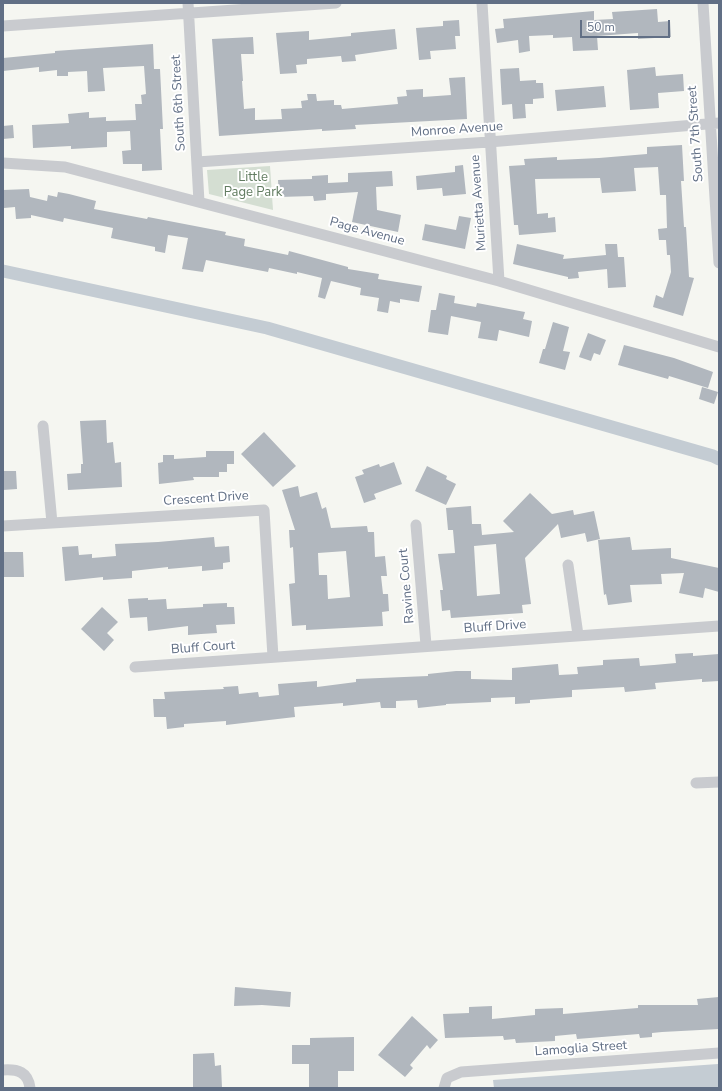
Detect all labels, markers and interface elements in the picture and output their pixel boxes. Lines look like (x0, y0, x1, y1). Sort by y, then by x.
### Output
scale bar (582, 12, 672, 38)
text: 50 m (587, 19, 615, 35)
street label: South 6th Street (169, 54, 189, 152)
street label: South 7th Street (685, 85, 707, 183)
street label: Monroe Avenue (411, 119, 503, 141)
street label: Murietta Avenue (468, 154, 490, 252)
park label: Little Page Park (224, 170, 282, 201)
street label: Page Avenue (328, 215, 406, 249)
street label: Crescent Drive (163, 488, 249, 510)
street label: Ravine Court (396, 548, 418, 624)
street label: Bluff Drive (463, 617, 527, 637)
street label: Bluff Court (170, 638, 236, 658)
street label: Lamoglia Street (534, 1038, 628, 1060)

